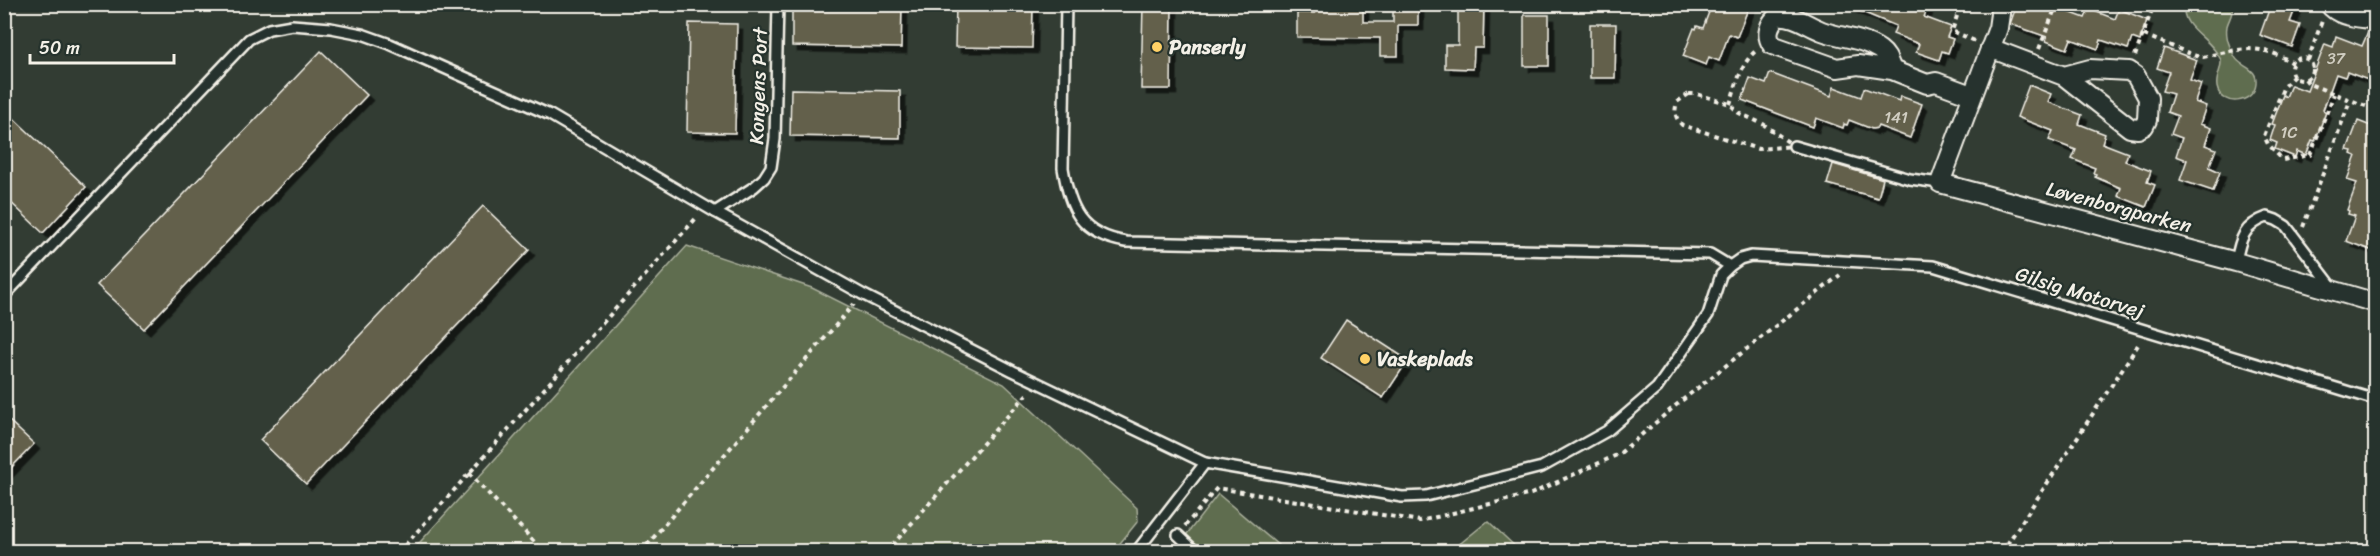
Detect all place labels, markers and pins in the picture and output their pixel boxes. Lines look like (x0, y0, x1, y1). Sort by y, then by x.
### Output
place label: Panserly (1169, 30, 1246, 65)
marker: Panserly (1150, 40, 1164, 54)
place label: Vaskeplads (1377, 342, 1473, 377)
marker: Vaskeplads (1358, 352, 1372, 366)

